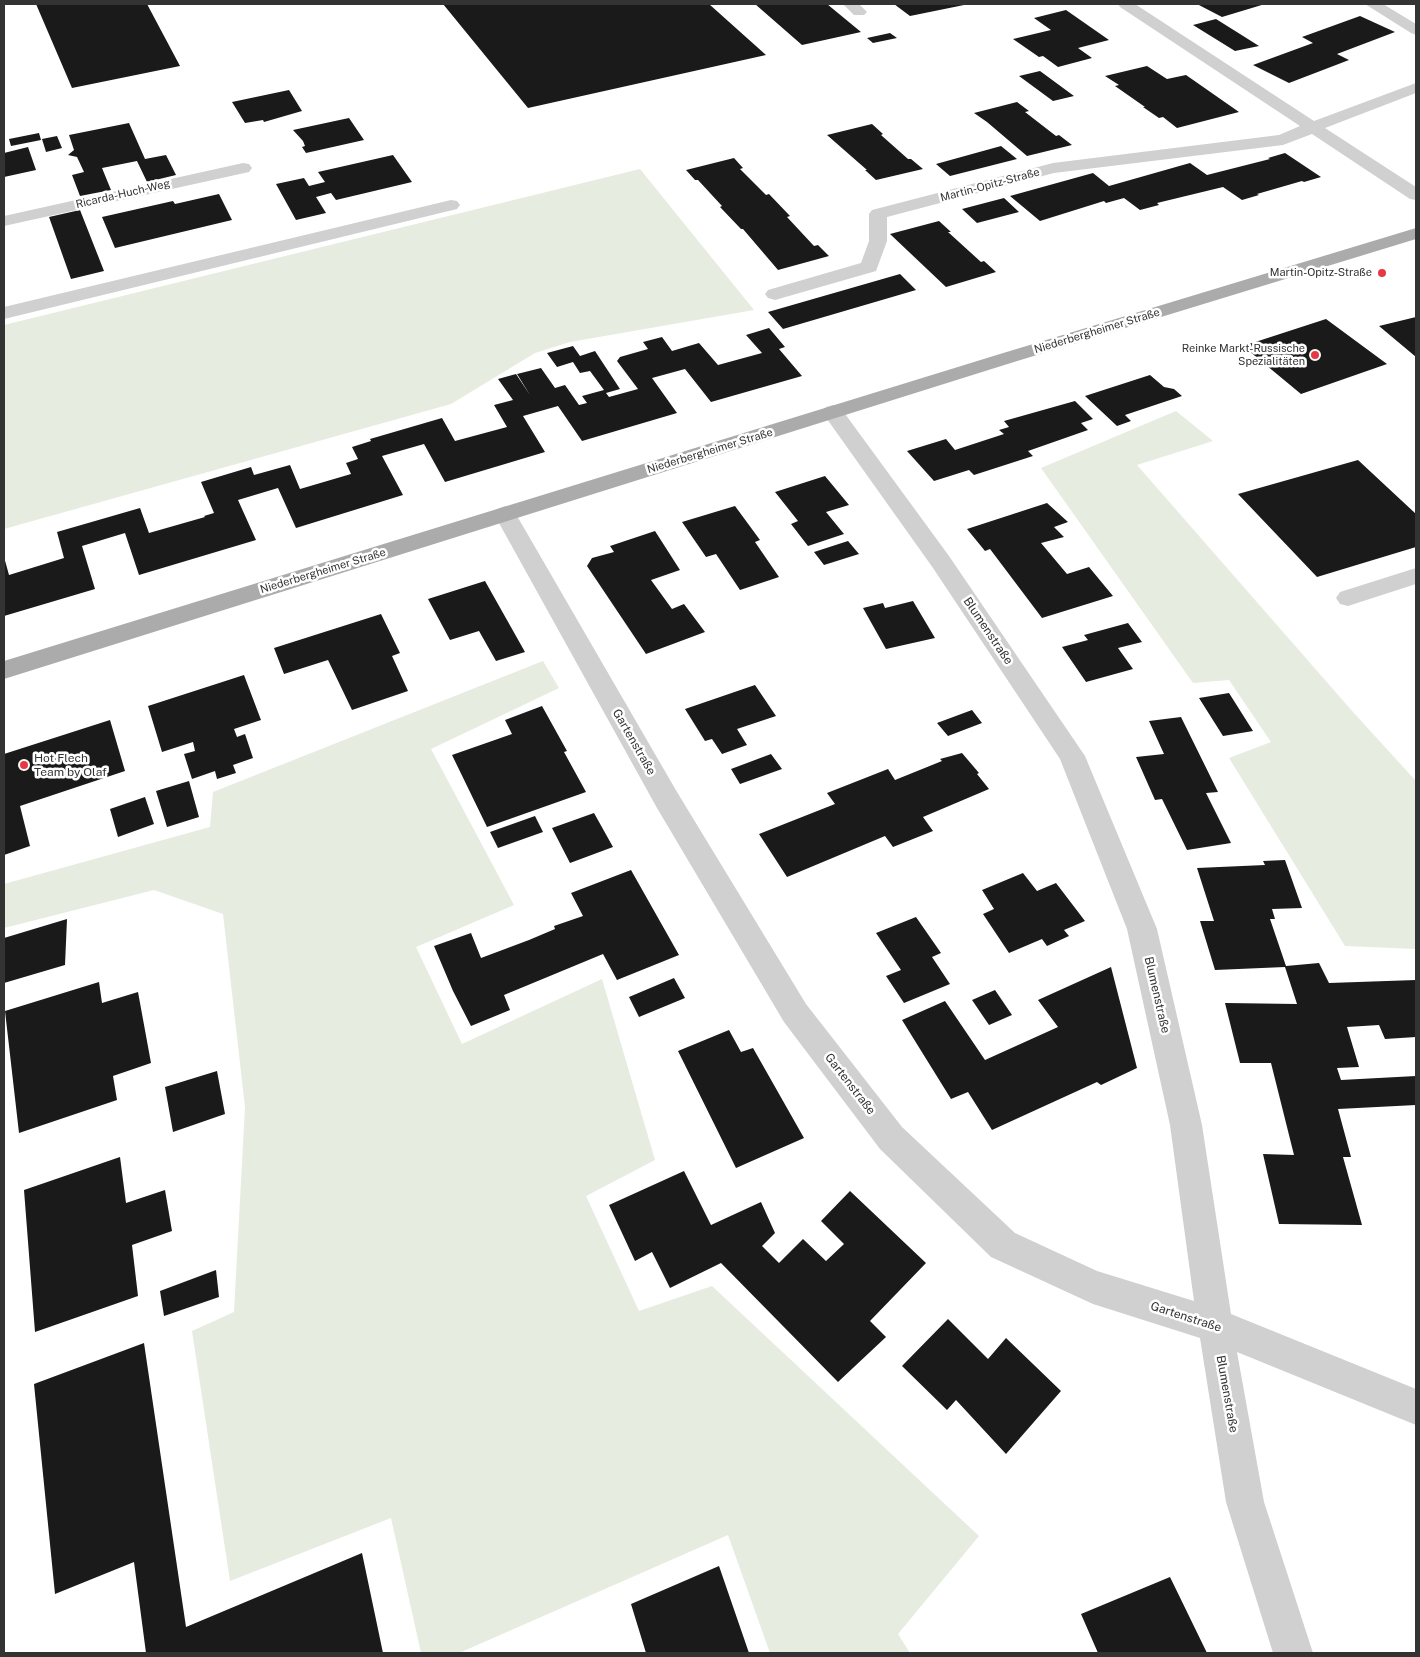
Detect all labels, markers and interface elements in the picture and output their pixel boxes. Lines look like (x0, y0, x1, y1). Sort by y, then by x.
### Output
street label: Martin-Opitz-Straße (939, 165, 1041, 205)
street label: Ricarda-Huch-Weg (75, 177, 171, 211)
place label: Martin-Opitz-Straße (1270, 266, 1372, 280)
marker: Martin-Opitz-Straße (1376, 267, 1388, 279)
street label: Niederbergheimer Straße (1033, 306, 1161, 356)
place label: Reinke Markt-Russische Spezialitäten (1182, 342, 1305, 368)
marker: Reinke Markt-Russische Spezialitäten (1309, 349, 1321, 361)
street label: Niederbergheimer Straße (646, 426, 774, 476)
street label: Niederbergheimer Straße (259, 546, 387, 596)
street label: Blumenstraße (960, 595, 1016, 667)
street label: Gartenstraße (609, 706, 659, 778)
place label: Hot Flech Team by Olaf (34, 751, 107, 779)
marker: Hot Flech Team by Olaf (18, 759, 30, 771)
street label: Blumenstraße (1141, 955, 1173, 1035)
street label: Gartenstraße (822, 1051, 878, 1117)
street label: Gartenstraße (1149, 1299, 1223, 1335)
street label: Blumenstraße (1213, 1354, 1241, 1434)

